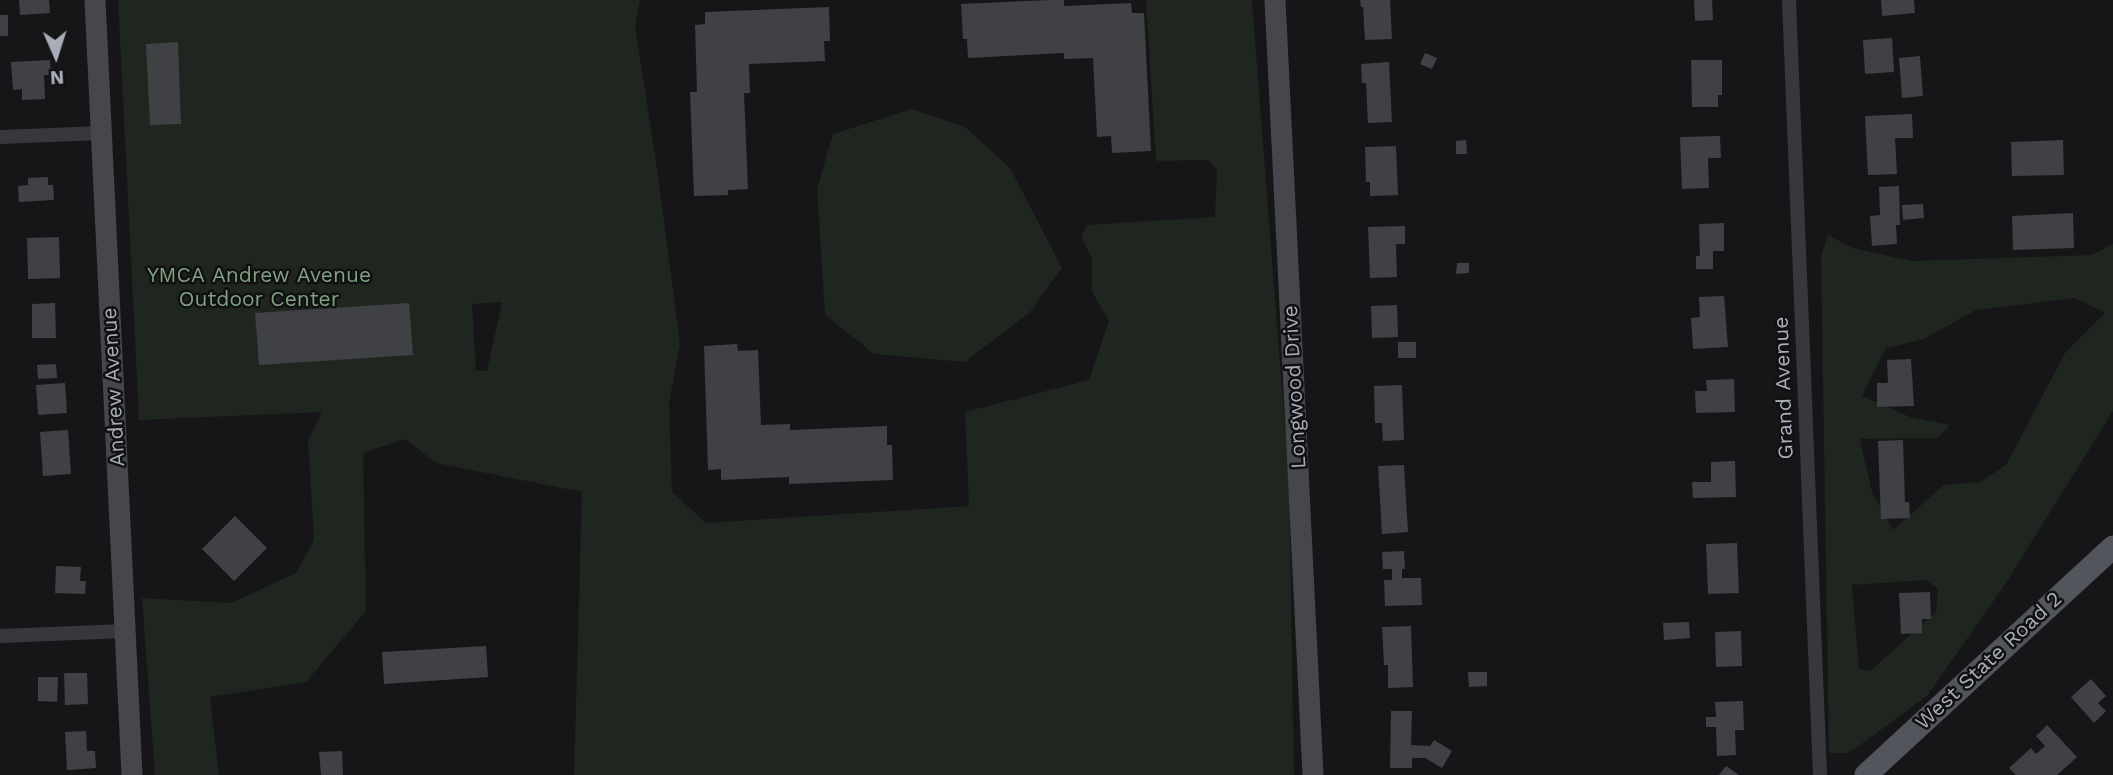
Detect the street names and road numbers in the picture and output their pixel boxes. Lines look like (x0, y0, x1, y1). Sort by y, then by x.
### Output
street label: Longwood Drive (1278, 305, 1312, 469)
street label: Andrew Avenue (97, 307, 131, 467)
street label: Grand Avenue (1769, 316, 1799, 460)
street label: West State Road 2 (1911, 587, 2067, 735)

